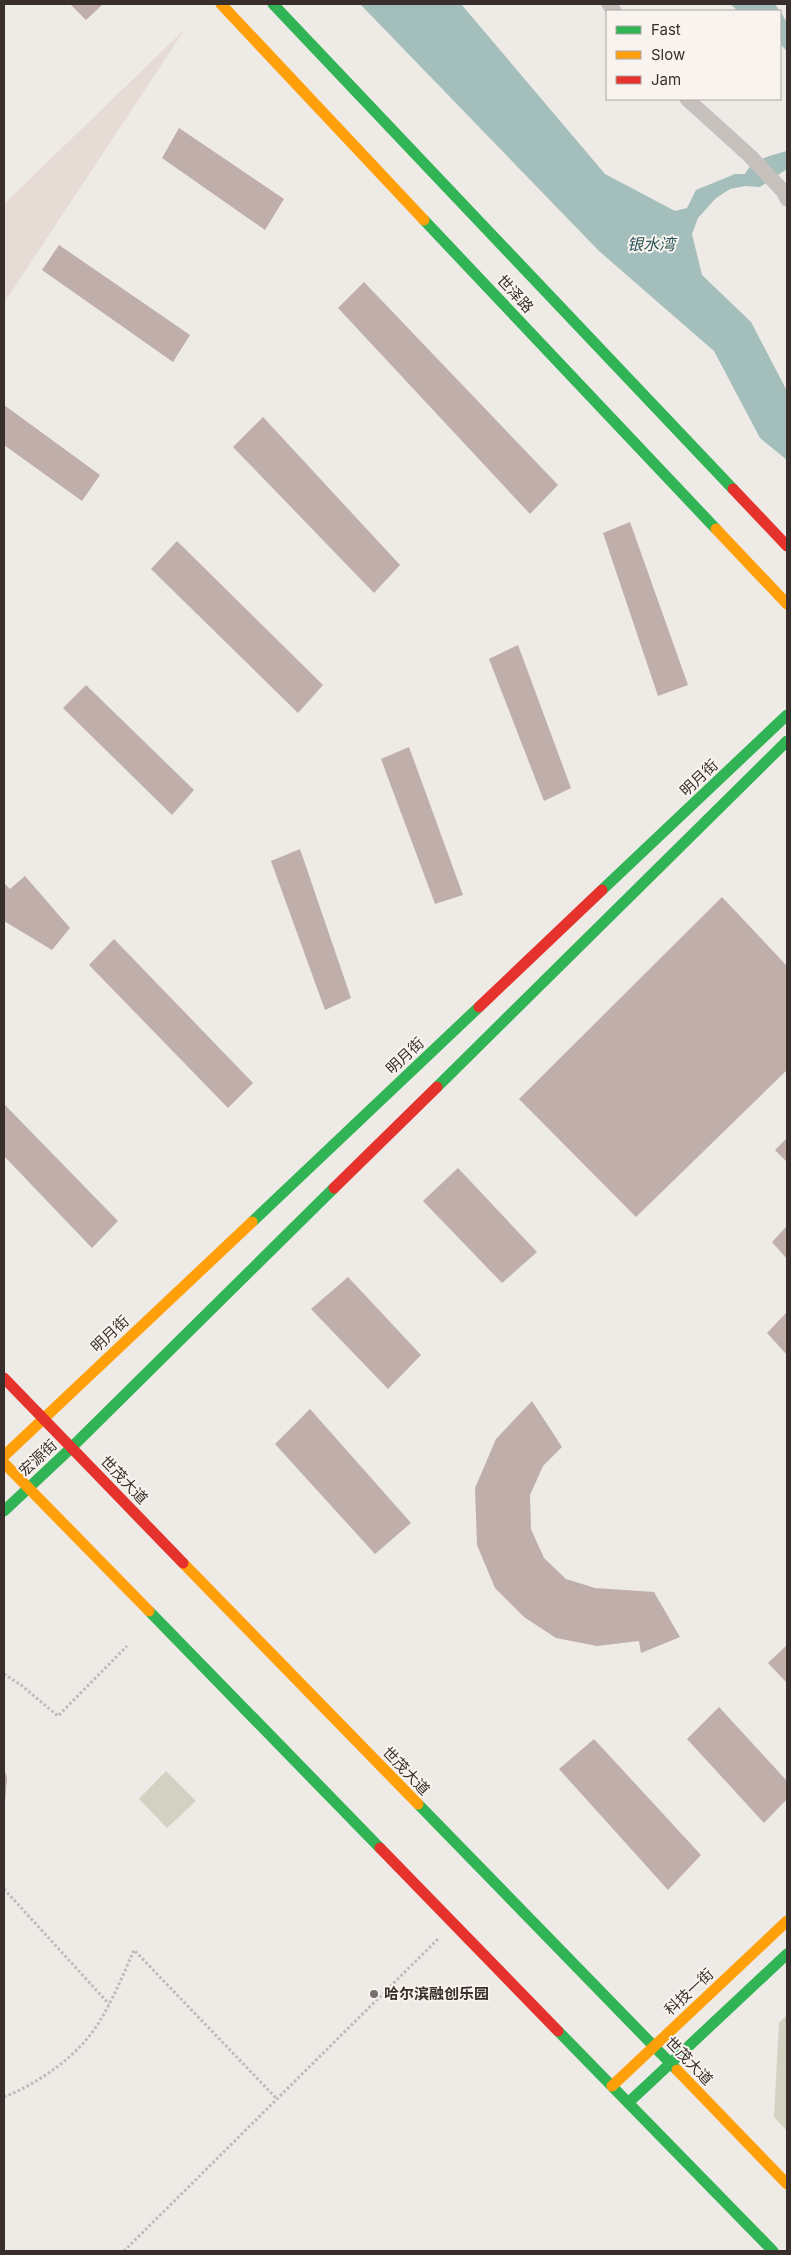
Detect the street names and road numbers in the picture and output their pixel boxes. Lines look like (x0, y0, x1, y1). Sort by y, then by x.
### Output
street label: 世泽路 (493, 271, 538, 317)
street label: 明月街 (676, 755, 722, 800)
street label: 明月街 (382, 1033, 428, 1078)
street label: 明月街 (87, 1311, 133, 1356)
street label: 宏源街 (15, 1435, 61, 1480)
street label: 世茂大道 (97, 1451, 152, 1508)
street label: 世茂大道 (379, 1742, 434, 1799)
street label: 科技一街 (660, 1964, 717, 2019)
street label: 世茂大道 (662, 2032, 717, 2089)

